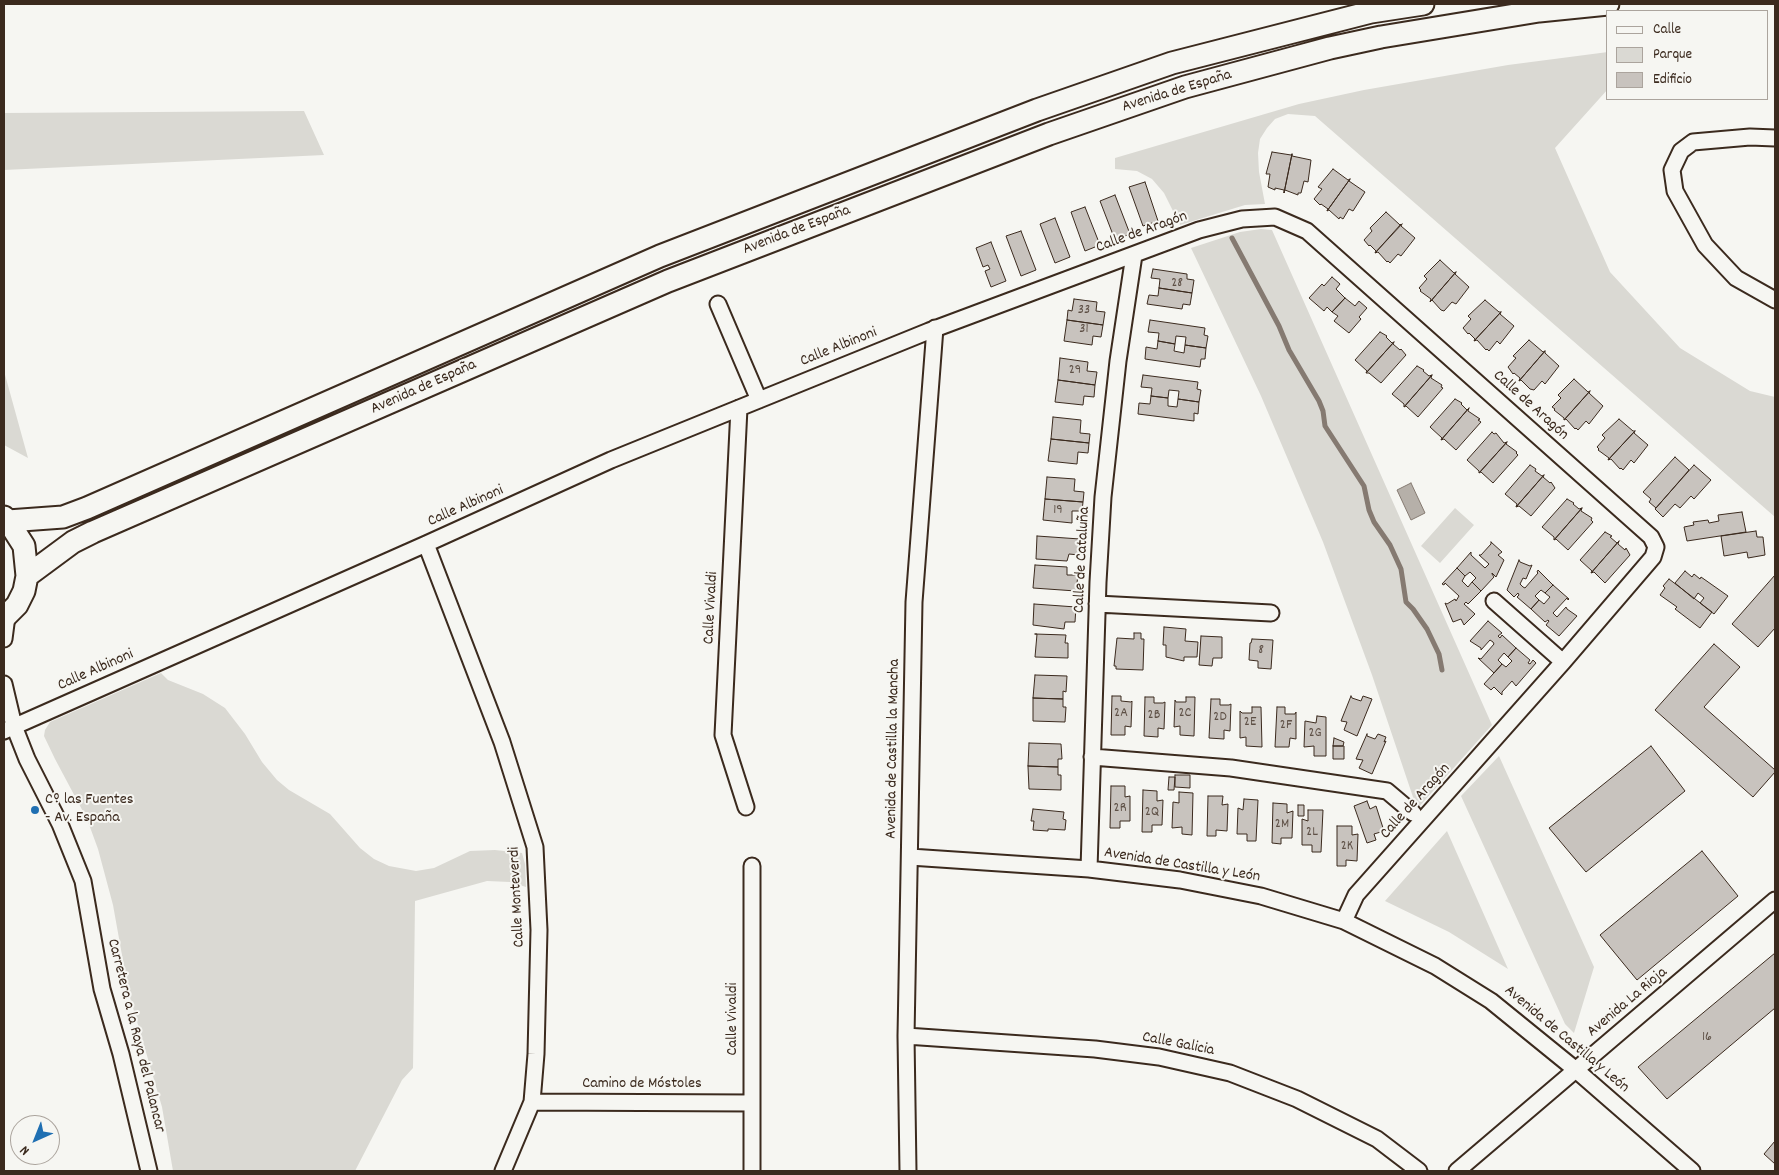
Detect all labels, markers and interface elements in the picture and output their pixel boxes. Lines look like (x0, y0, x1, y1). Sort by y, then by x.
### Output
legend (1606, 10, 1769, 100)
text: Calle (1653, 19, 1681, 41)
text: Parque (1653, 44, 1692, 66)
street label: Avenida de España (1120, 66, 1234, 118)
text: Edificio (1653, 69, 1692, 91)
street label: Avenida de España (741, 202, 853, 260)
street label: Calle de Aragón (1094, 208, 1190, 258)
house number: 28 (1171, 276, 1183, 292)
house number: 33 (1078, 303, 1090, 319)
house number: 31 (1079, 322, 1089, 338)
street label: Calle Albinoni (798, 324, 880, 372)
street label: Avenida de España (368, 356, 480, 420)
house number: 29 (1069, 363, 1081, 379)
street label: Calle de Aragón (1488, 367, 1572, 445)
street label: Calle Albinoni (425, 482, 507, 532)
house number: 19 (1053, 503, 1063, 519)
street label: Calle de Cataluña (1071, 506, 1095, 614)
street label: Calle Vivaldi (701, 571, 723, 645)
house number: 8 (1258, 643, 1264, 659)
street label: Calle Albinoni (55, 646, 137, 696)
street label: Avenida de Castilla la Mancha (883, 659, 905, 839)
house number: 2A (1114, 706, 1128, 722)
house number: 2C (1178, 706, 1192, 722)
house number: 2B (1148, 708, 1160, 724)
house number: 2D (1213, 710, 1227, 726)
house number: 2E (1244, 715, 1256, 731)
house number: 2F (1280, 718, 1292, 734)
house number: 2G (1308, 726, 1322, 742)
street label: Calle de Aragón (1377, 760, 1455, 844)
place label: Cº las Fuentes - Av. España (45, 791, 134, 829)
house number: 2R (1114, 801, 1126, 817)
marker: Cº las Fuentes - Av. España (29, 804, 41, 816)
house number: 2Q (1145, 805, 1159, 821)
house number: 2M (1275, 817, 1289, 833)
house number: 2L (1306, 825, 1318, 841)
house number: 2K (1341, 839, 1353, 855)
street label: Avenida de Castilla y León (1103, 844, 1261, 888)
street label: Calle Monteverdi (506, 846, 530, 948)
street label: Carretera a la Raya del Palancar (102, 937, 168, 1135)
street label: Avenida La Rioja (1584, 964, 1672, 1042)
street label: Avenida de Castilla y León (1499, 982, 1633, 1098)
street label: Calle Vivaldi (724, 983, 744, 1055)
street label: Calle Galicia (1140, 1029, 1216, 1061)
house number: 16 (1702, 1030, 1712, 1046)
street label: Camino de Móstoles (582, 1075, 702, 1095)
north arrow (10, 1115, 60, 1165)
text: N (16, 1140, 35, 1160)

